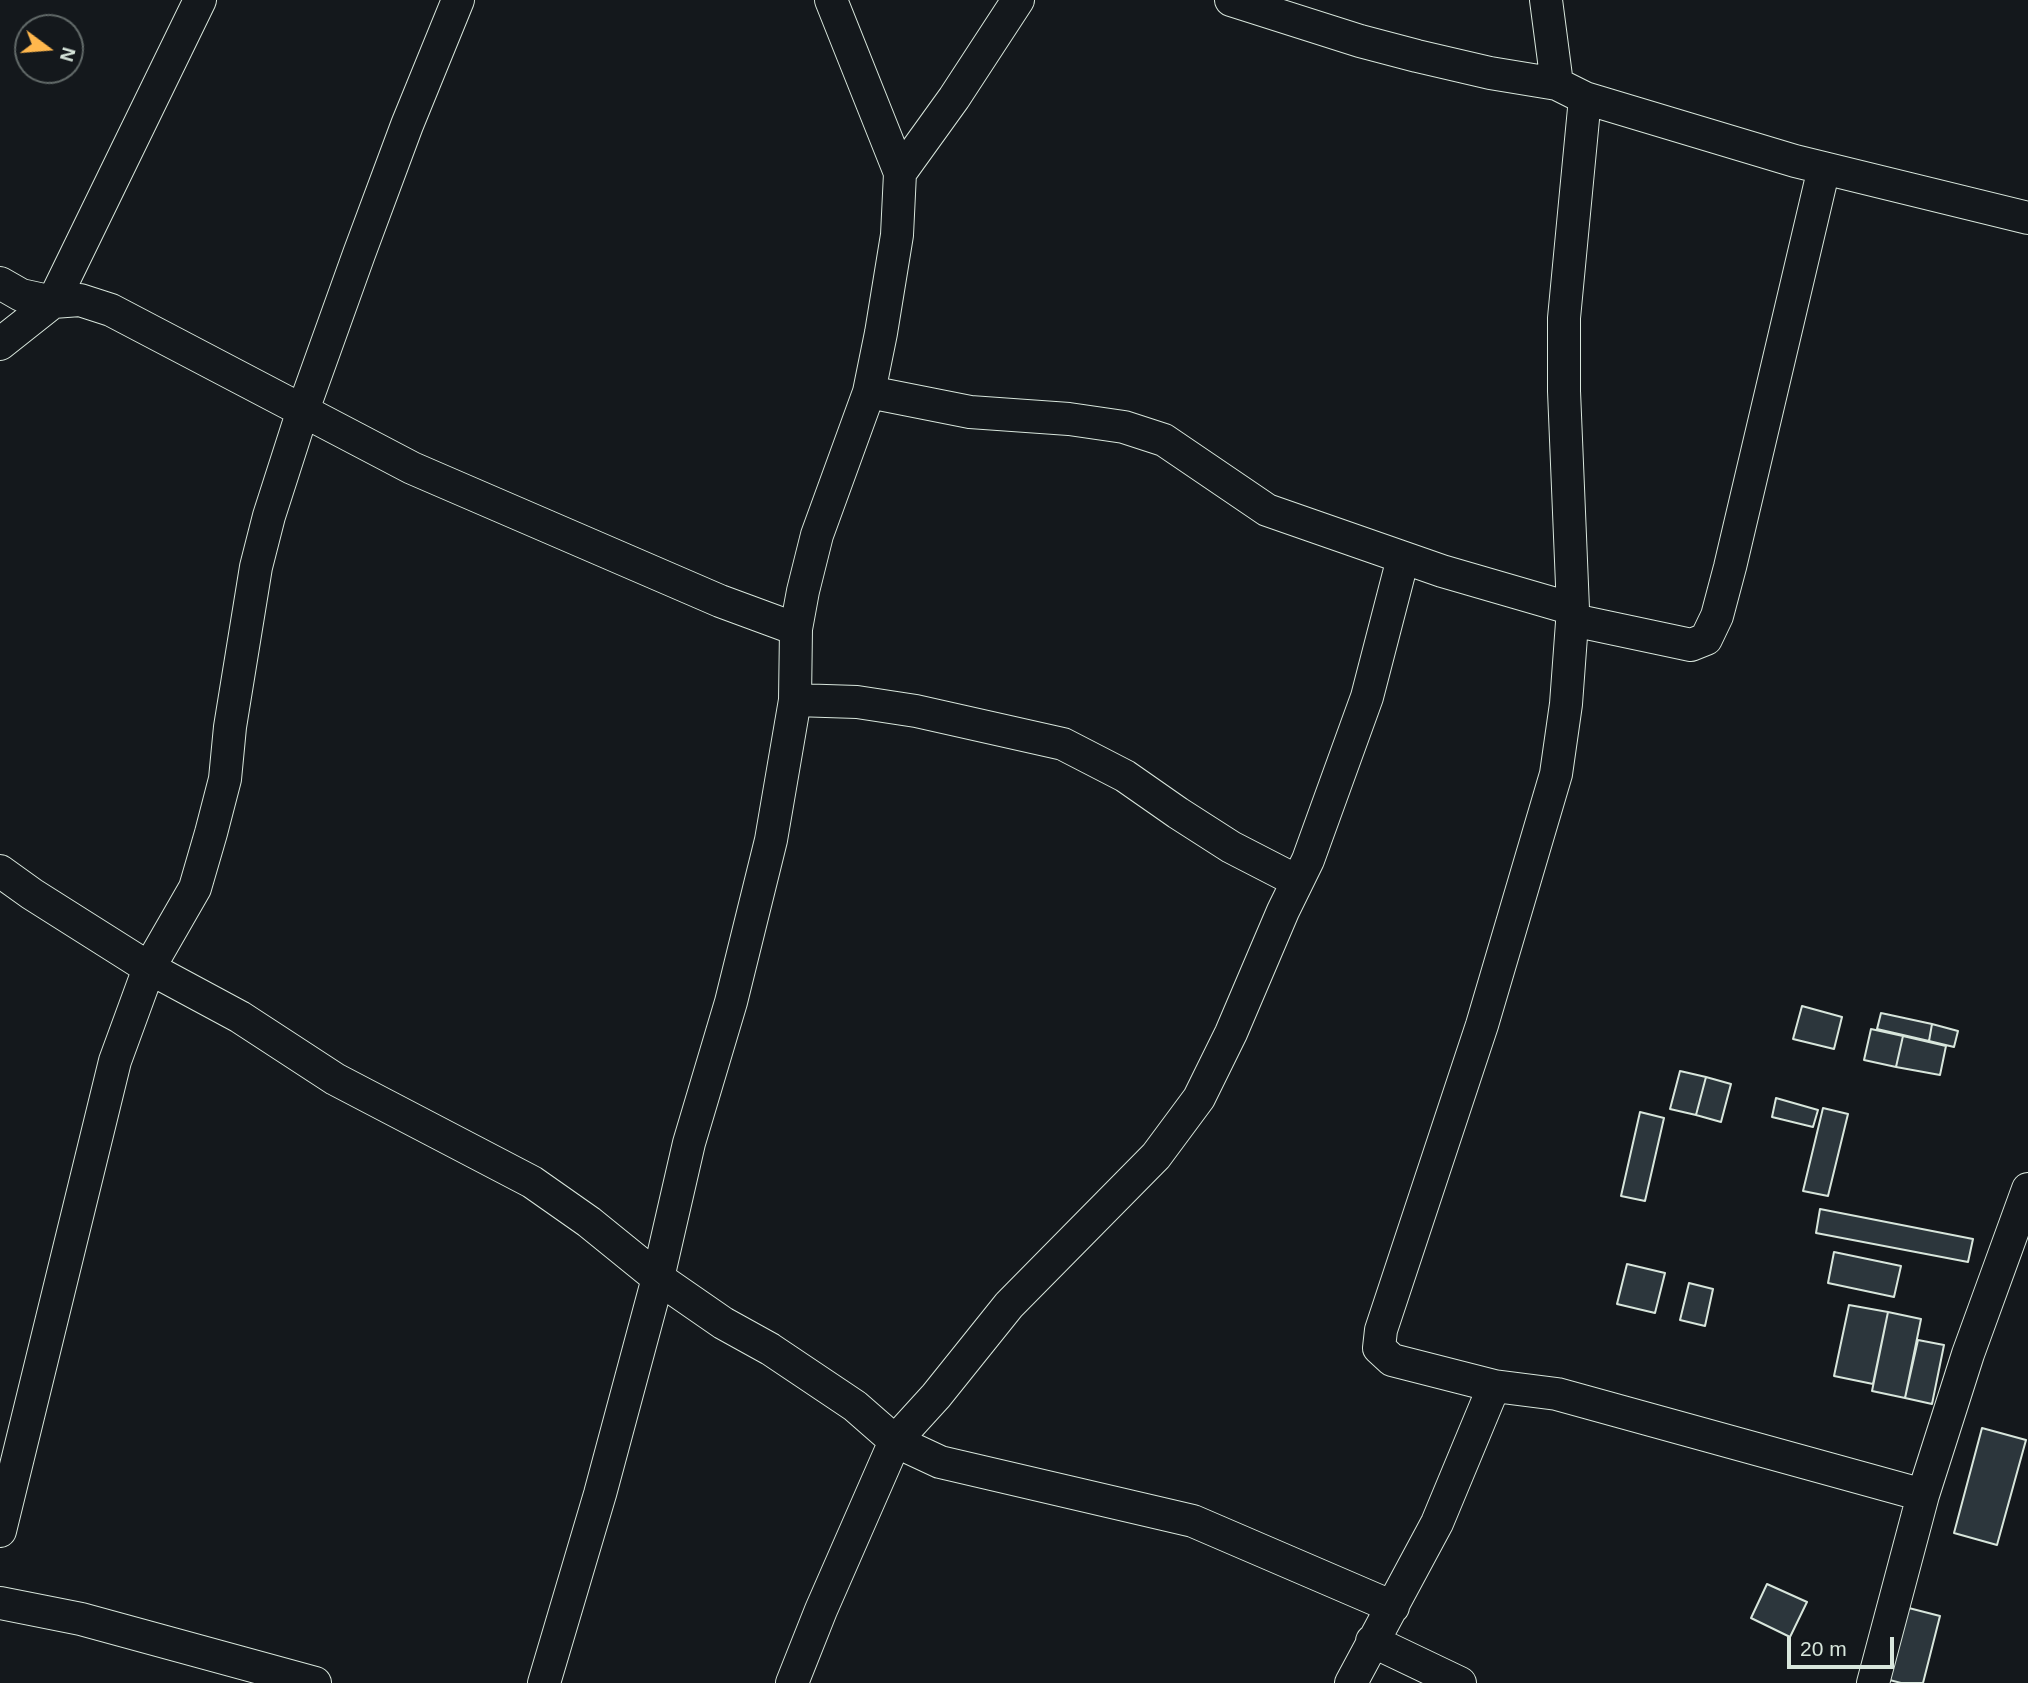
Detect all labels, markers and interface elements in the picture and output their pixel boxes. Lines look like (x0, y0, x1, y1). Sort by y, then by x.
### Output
north arrow (14, 14, 84, 84)
text: N (56, 45, 80, 64)
scale bar (1790, 1624, 1897, 1668)
text: 20 m (1800, 1637, 1847, 1660)

